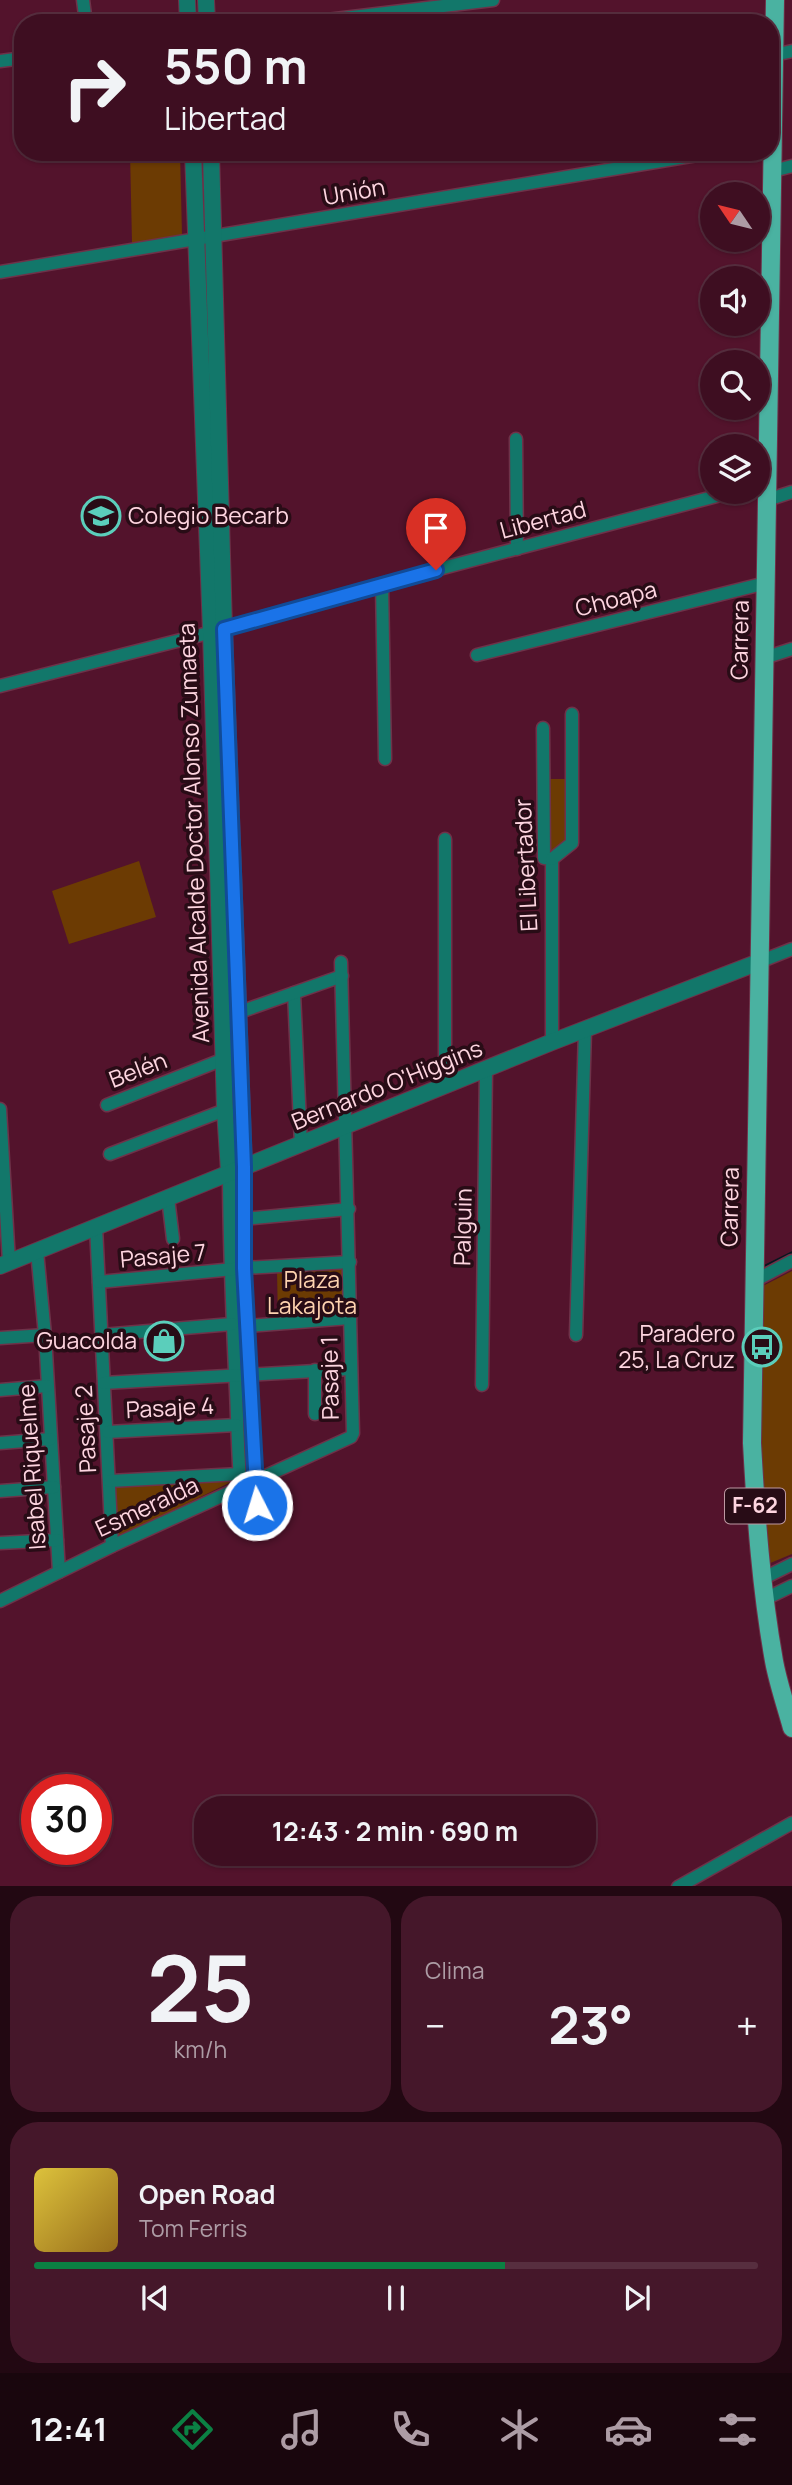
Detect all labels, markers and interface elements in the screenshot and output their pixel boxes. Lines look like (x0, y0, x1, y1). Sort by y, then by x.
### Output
text: 550 m (164, 32, 308, 99)
icon: right (49, 42, 140, 133)
text: Libertad (164, 96, 287, 140)
street label: Unión (320, 170, 387, 212)
north arrow (700, 182, 770, 252)
map controls (700, 182, 770, 504)
button: sound (700, 266, 770, 336)
button: search (700, 350, 770, 420)
button: layers (700, 434, 770, 504)
street label: Libertad (496, 492, 589, 546)
school or university icon: Colegio Becarb (80, 495, 122, 537)
pin (406, 498, 466, 570)
place label: Colegio Becarb (128, 499, 289, 531)
icon: arrive (417, 509, 455, 547)
street label: Choapa (572, 572, 660, 624)
street label: Carrera (722, 600, 756, 680)
street label: Avenida Alcalde Doctor Alonso Zumaeta (170, 622, 216, 1044)
street label: El Libertador (506, 798, 544, 932)
street label: Bernardo O'Higgins (286, 1031, 487, 1137)
street label: Belén (104, 1043, 171, 1095)
street label: Carrera (712, 1167, 746, 1247)
street label: Palguin (445, 1188, 479, 1266)
street label: Pasaje 7 (119, 1235, 207, 1275)
park label: Plaza Lakajota (267, 1263, 357, 1321)
place label: Paradero 25, La Cruz (618, 1317, 735, 1375)
shop icon: Guacolda (143, 1320, 185, 1362)
place label: Guacolda (37, 1324, 137, 1356)
bus stop icon: Paradero 25, La Cruz (741, 1326, 783, 1368)
street label: Pasaje 1 (312, 1336, 346, 1420)
street label: Isabel Riquelme (9, 1383, 53, 1551)
street label: Pasaje 2 (67, 1384, 103, 1474)
street label: Pasaje 4 (125, 1389, 215, 1425)
street label: Esmeralda (90, 1468, 203, 1544)
position arrow (220, 1468, 294, 1542)
road number: F-62 (725, 1488, 785, 1524)
speed limit sign: 30 (21, 1774, 112, 1865)
text: 12:43 · 2 min · 690 m (272, 1813, 518, 1849)
text: 25 (147, 1925, 254, 2049)
text: Clima (425, 1954, 484, 1986)
text: 23° (549, 1989, 633, 2060)
text: − (425, 1999, 446, 2051)
text: + (736, 1999, 758, 2051)
text: km/h (174, 2033, 227, 2065)
text: Open Road (139, 2176, 275, 2212)
text: Tom Ferris (139, 2212, 247, 2244)
icon: previous (136, 2279, 174, 2317)
icon: pause (377, 2279, 415, 2317)
icon: next (618, 2279, 656, 2317)
icon: directions (168, 2405, 217, 2454)
icon: music (277, 2405, 326, 2454)
icon: phone (386, 2405, 435, 2454)
icon: climate (495, 2405, 544, 2454)
icon: car (604, 2405, 653, 2454)
icon: filters (713, 2405, 762, 2454)
text: 12:41 (30, 2407, 108, 2451)

